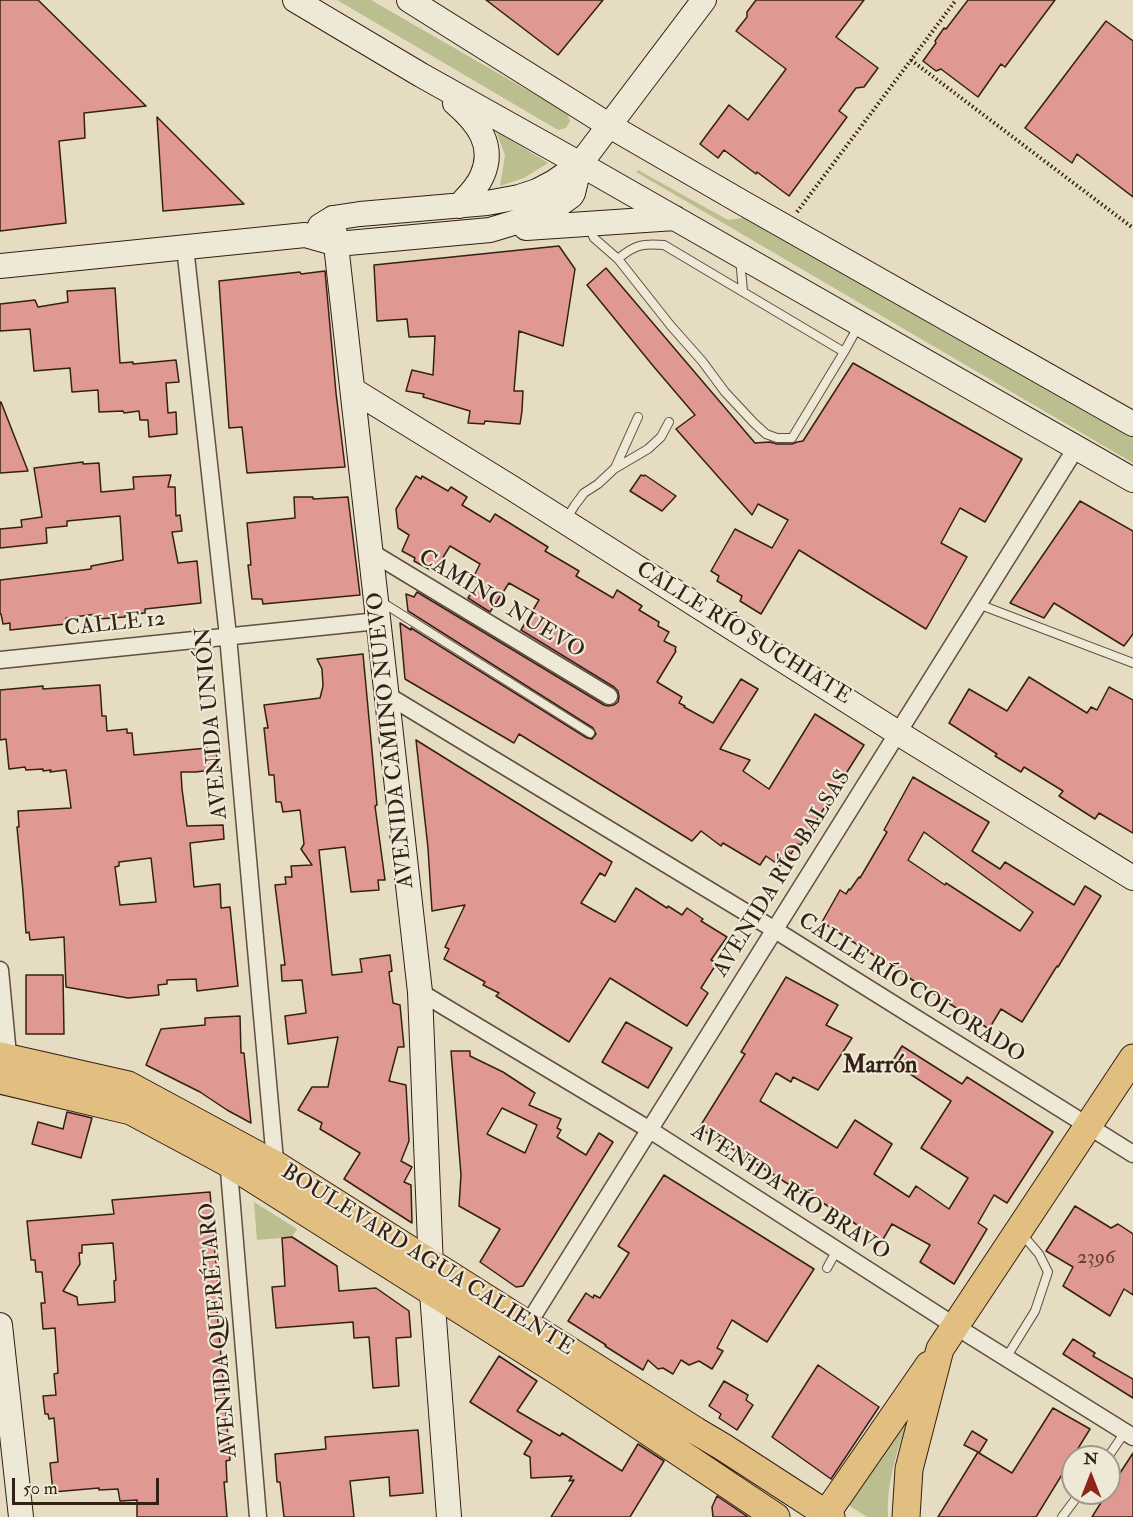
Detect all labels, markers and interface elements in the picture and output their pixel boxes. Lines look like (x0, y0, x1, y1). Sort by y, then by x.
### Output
street label: CAMINO NUEVO (413, 545, 589, 665)
street label: CALLE RÍO SUCHIATE (631, 557, 855, 711)
street label: AVENIDA CAMINO NUEVO (363, 591, 421, 889)
street label: CALLE 12 (63, 607, 167, 643)
street label: AVENIDA UNIÓN (191, 626, 235, 820)
street label: AVENIDA RÍO BALSAS (709, 766, 857, 982)
street label: CALLE RÍO COLORADO (793, 908, 1029, 1070)
district label: Marrón (843, 1053, 917, 1081)
street label: AVENIDA RÍO BRAVO (686, 1119, 894, 1267)
street label: BOULEVARD AGUA CALIENTE (276, 1160, 578, 1362)
street label: AVENIDA QUERÉTARO (196, 1201, 244, 1459)
house number: 2396 (1077, 1247, 1115, 1271)
north arrow (1061, 1445, 1121, 1505)
text: N (1084, 1449, 1098, 1469)
scale bar (15, 1466, 162, 1504)
text: 50 m (23, 1477, 58, 1500)

